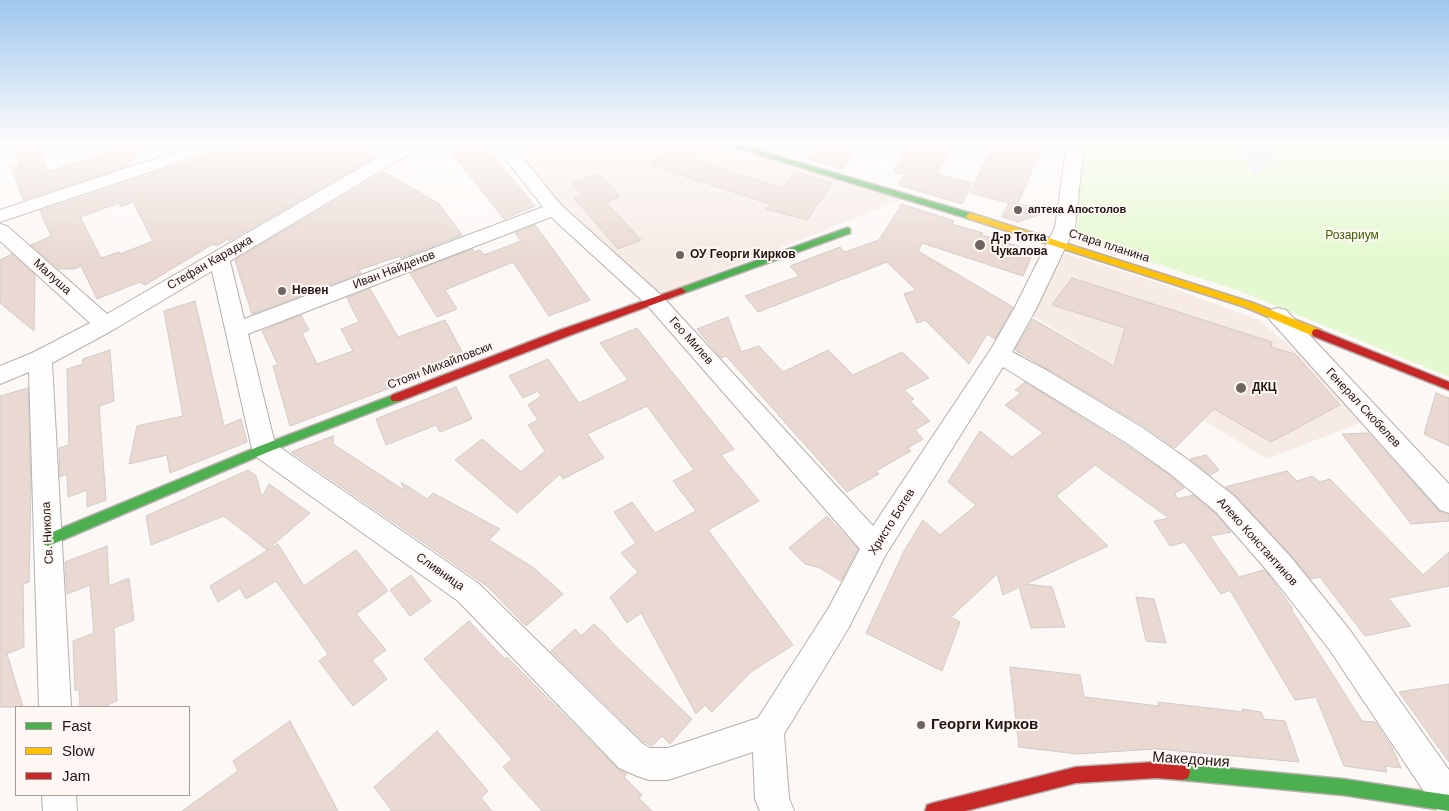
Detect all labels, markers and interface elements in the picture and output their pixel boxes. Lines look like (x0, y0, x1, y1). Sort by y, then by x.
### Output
place label: аптека Апостолов (1028, 203, 1126, 217)
marker: аптека Апостолов (1012, 204, 1024, 216)
street label: Стара планина (1067, 226, 1151, 266)
park label: Розариум (1325, 229, 1379, 243)
place label: Д-р Тотка Чукалова (991, 231, 1047, 259)
street label: Стефан Караджа (165, 233, 255, 293)
marker: Д-р Тотка Чукалова (973, 238, 987, 252)
street label: Иван Найденов (351, 248, 437, 292)
place label: ОУ Георги Кирков (690, 248, 796, 262)
marker: ОУ Георги Кирков (674, 249, 686, 261)
street label: Малуша (30, 256, 74, 298)
place label: Невен (292, 284, 328, 298)
marker: Невен (276, 285, 288, 297)
street label: Гео Милев (666, 314, 716, 368)
street label: Стоян Михайловски (386, 339, 494, 393)
street label: Генерал Скобелев (1323, 365, 1403, 451)
marker: ДКЦ (1234, 381, 1248, 395)
place label: ДКЦ (1252, 381, 1277, 395)
street label: Христо Ботев (866, 486, 918, 558)
street label: Алеко Константинов (1214, 495, 1300, 589)
street label: Св. Никола (39, 501, 57, 565)
street label: Сливница (413, 550, 467, 594)
legend (15, 706, 190, 796)
place label: Георги Кирков (931, 716, 1038, 734)
text: Fast (62, 717, 91, 734)
marker: Георги Кирков (915, 719, 927, 731)
text: Slow (62, 742, 95, 759)
street label: Македония (1152, 748, 1230, 772)
text: Jam (62, 767, 90, 784)

